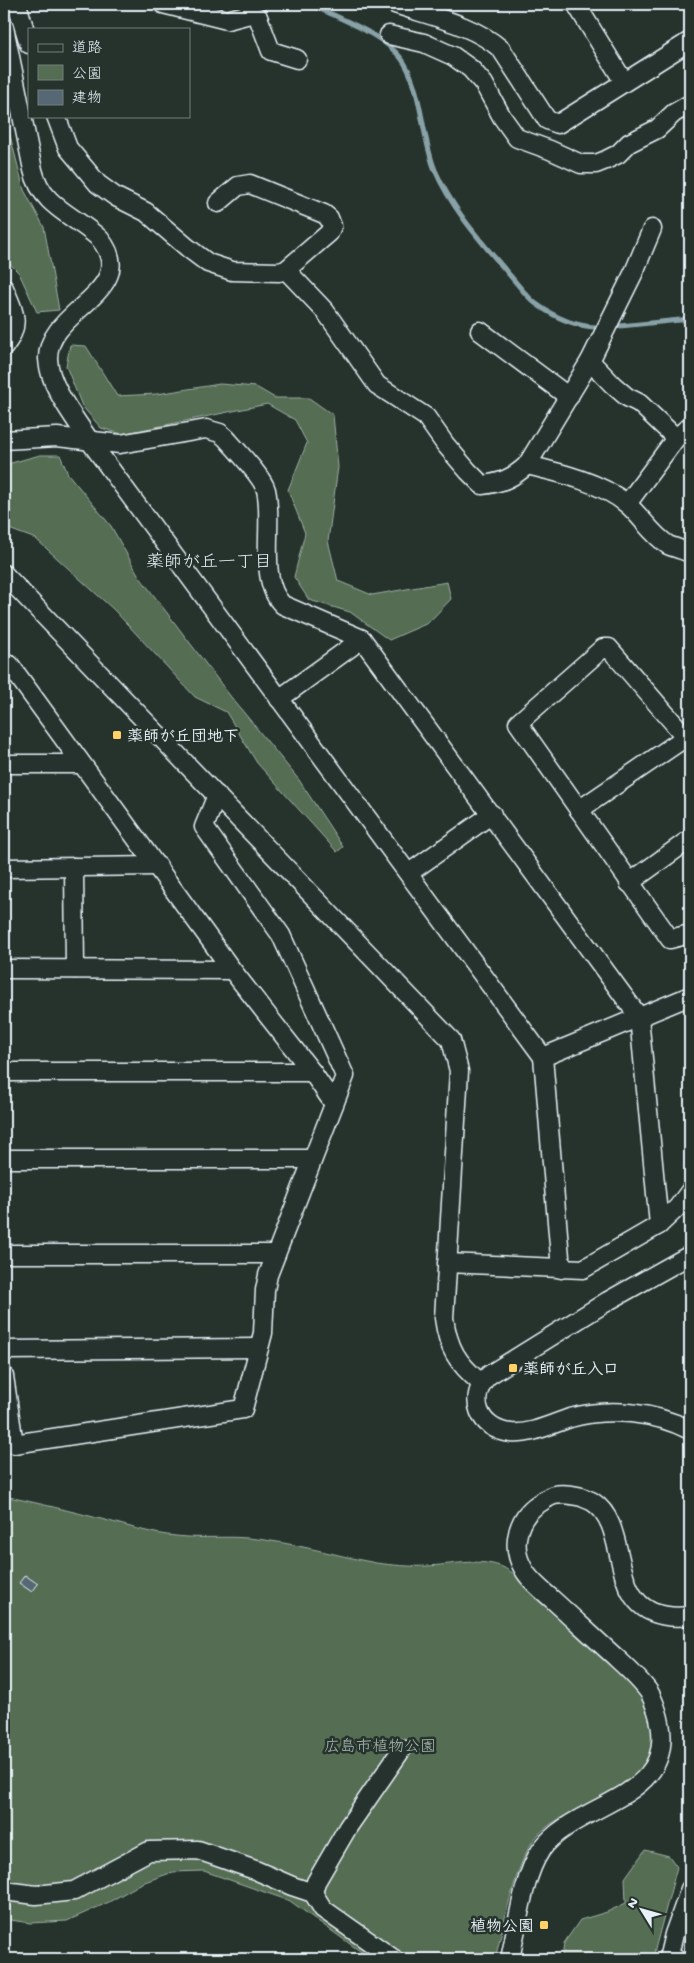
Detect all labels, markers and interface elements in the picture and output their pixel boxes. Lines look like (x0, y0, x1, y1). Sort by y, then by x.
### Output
legend (28, 28, 190, 118)
text: 道路 (72, 40, 102, 58)
text: 公園 (72, 66, 102, 84)
text: 建物 (72, 90, 102, 108)
district label: 薬師が丘一丁目 (146, 552, 272, 574)
place label: 薬師が丘団地下 (127, 728, 239, 748)
marker: 薬師が丘団地下 (111, 729, 123, 741)
place label: 薬師が丘入口 (523, 1361, 619, 1381)
marker: 薬師が丘入口 (507, 1362, 519, 1374)
park label: 広島市植物公園 (324, 1738, 436, 1758)
north arrow (616, 1886, 666, 1936)
text: N (624, 1895, 643, 1912)
place label: 植物公園 (470, 1918, 534, 1938)
marker: 植物公園 (538, 1919, 550, 1931)

